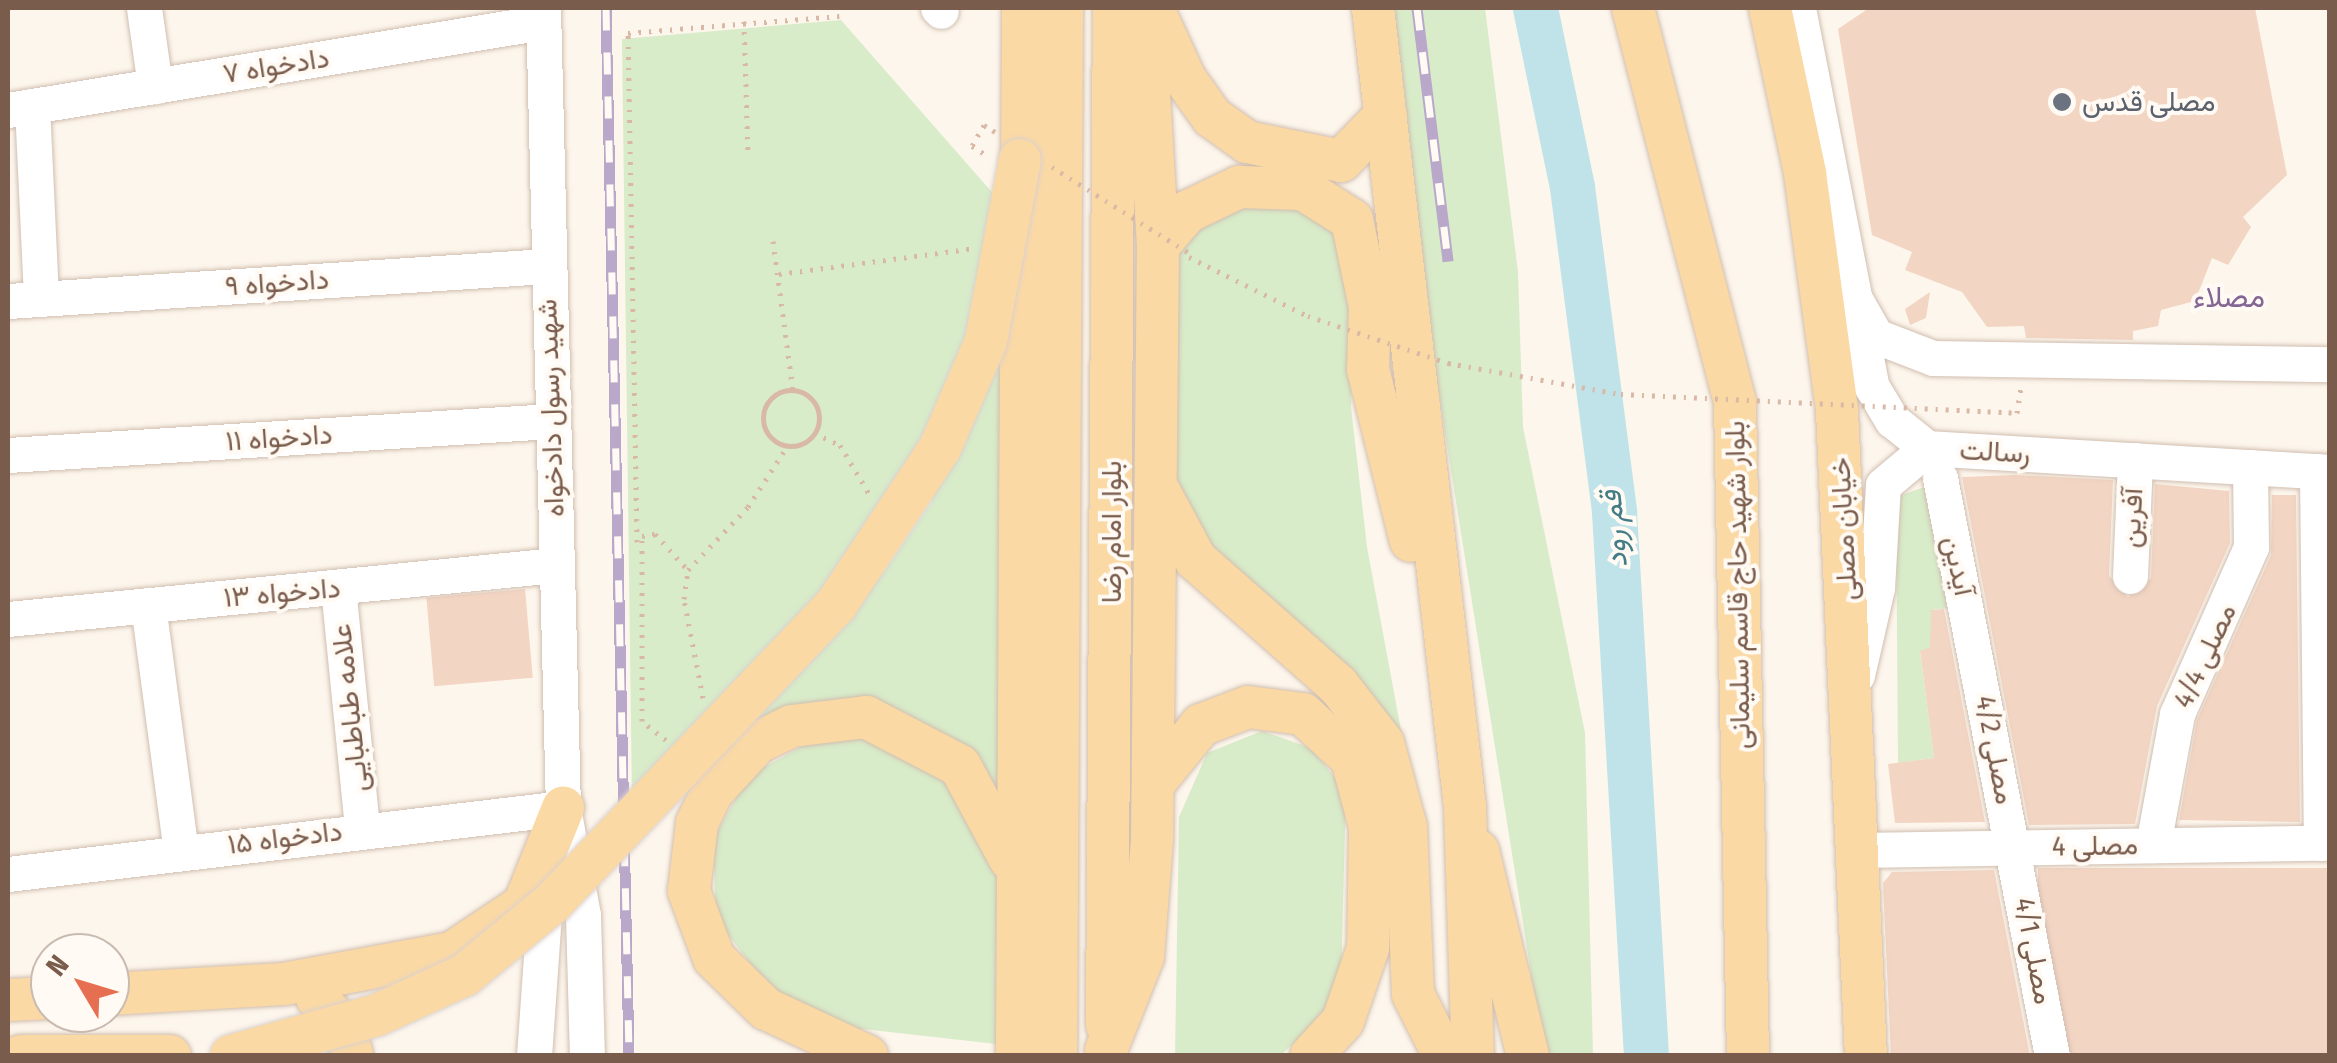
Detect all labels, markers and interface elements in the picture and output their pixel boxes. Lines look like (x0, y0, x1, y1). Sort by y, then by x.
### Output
street label: دادخواه ۷ (220, 41, 332, 91)
place label: مصلی قدس (2082, 85, 2215, 119)
marker: مصلی قدس (2051, 91, 2073, 113)
street label: دادخواه ۹ (224, 263, 330, 303)
district label: مصلاء (2193, 279, 2265, 315)
street label: شهید رسول دادخواه (530, 298, 572, 518)
street label: دادخواه ۱۱ (225, 418, 333, 458)
street label: بلوار شهید حاج قاسم سلیمانی (1718, 420, 1758, 750)
street label: رسالت (1959, 433, 2031, 471)
street label: خیابان مصلی (1823, 457, 1865, 601)
street label: بلوار امام رضا (1095, 461, 1129, 603)
street label: آفرین (2114, 487, 2150, 549)
water label: قم رود (1593, 489, 1635, 569)
street label: آیدین (1935, 533, 1981, 599)
street label: دادخواه ۱۳ (222, 571, 342, 615)
street label: مصلی 4/4 (2166, 599, 2244, 713)
street label: علامه طباطبایی (324, 622, 376, 794)
street label: مصلی 4/2 (1968, 693, 2022, 807)
street label: دادخواه ۱۵ (226, 814, 344, 862)
street label: مصلی 4 (2052, 828, 2138, 864)
street label: مصلی 4/1 (2007, 895, 2061, 1007)
north arrow (30, 933, 130, 1033)
text: N (39, 949, 76, 982)

